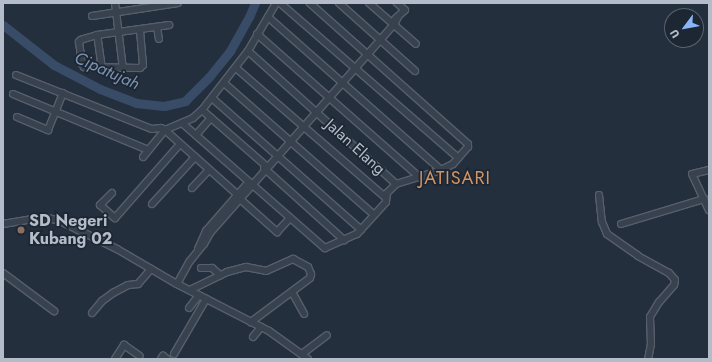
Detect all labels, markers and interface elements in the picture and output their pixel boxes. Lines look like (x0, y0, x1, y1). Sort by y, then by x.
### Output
north arrow (664, 8, 704, 48)
text: U (666, 26, 684, 41)
water label: Cipatujah (71, 48, 143, 94)
street label: Jalan Elang (321, 115, 389, 179)
district label: JATISARI (419, 167, 491, 189)
place label: SD Negeri Kubang 02 (29, 211, 112, 249)
marker: SD Negeri Kubang 02 (16, 225, 26, 235)

